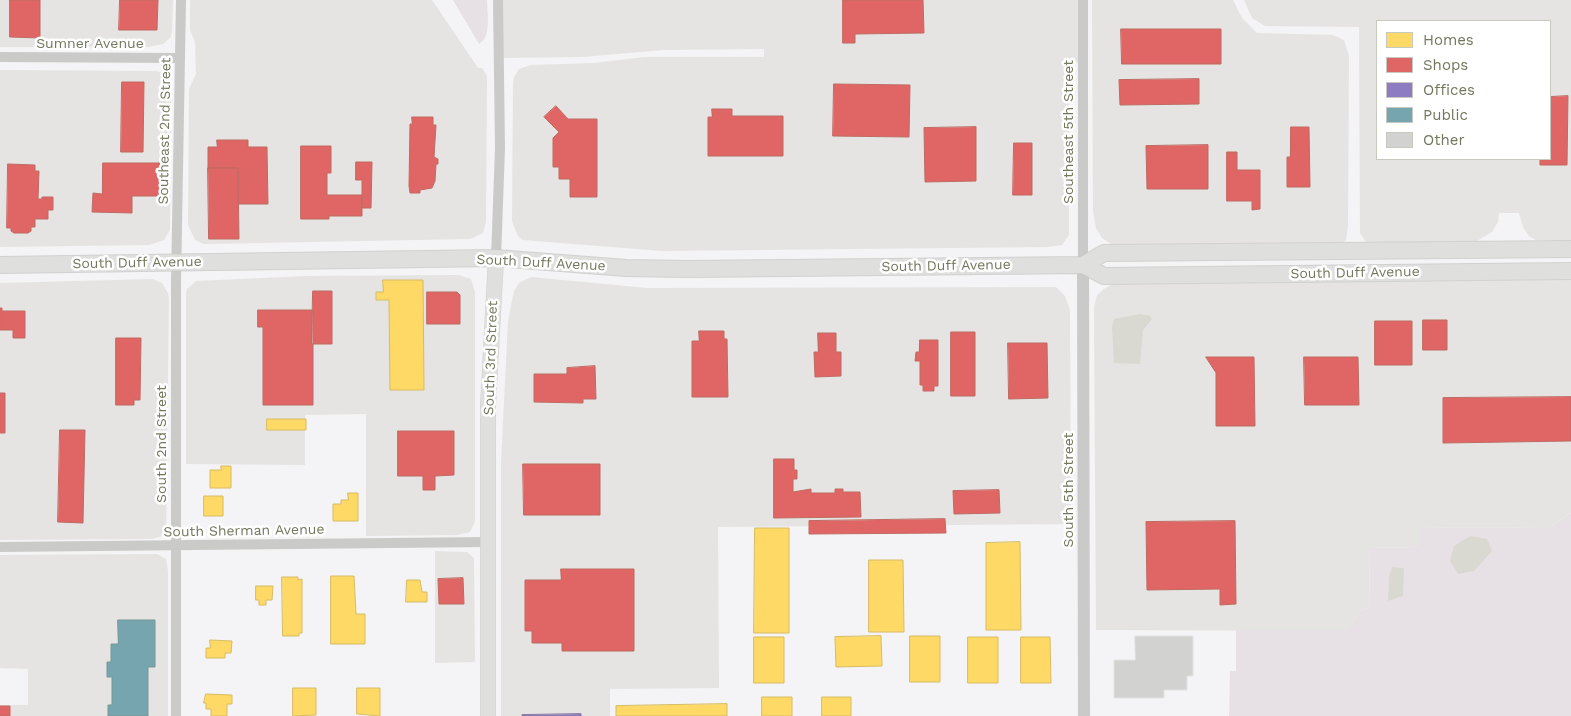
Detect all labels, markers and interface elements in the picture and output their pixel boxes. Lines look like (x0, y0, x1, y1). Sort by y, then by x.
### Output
legend (1376, 20, 1551, 160)
text: Homes (1423, 31, 1474, 49)
street label: Sumner Avenue (36, 36, 144, 52)
text: Shops (1423, 56, 1468, 74)
street label: Southeast 2nd Street (155, 57, 175, 205)
street label: Southeast 5th Street (1061, 60, 1077, 204)
text: Offices (1423, 81, 1475, 99)
text: Public (1423, 106, 1468, 124)
text: Other (1423, 131, 1465, 149)
street label: South Duff Avenue (476, 251, 606, 275)
street label: South Duff Avenue (72, 253, 202, 273)
street label: South Duff Avenue (881, 256, 1011, 276)
street label: South Duff Avenue (1290, 263, 1420, 283)
street label: South 3rd Street (481, 300, 501, 416)
street label: South 2nd Street (154, 385, 170, 503)
street label: South 5th Street (1061, 433, 1077, 547)
street label: South Sherman Avenue (163, 521, 325, 541)

